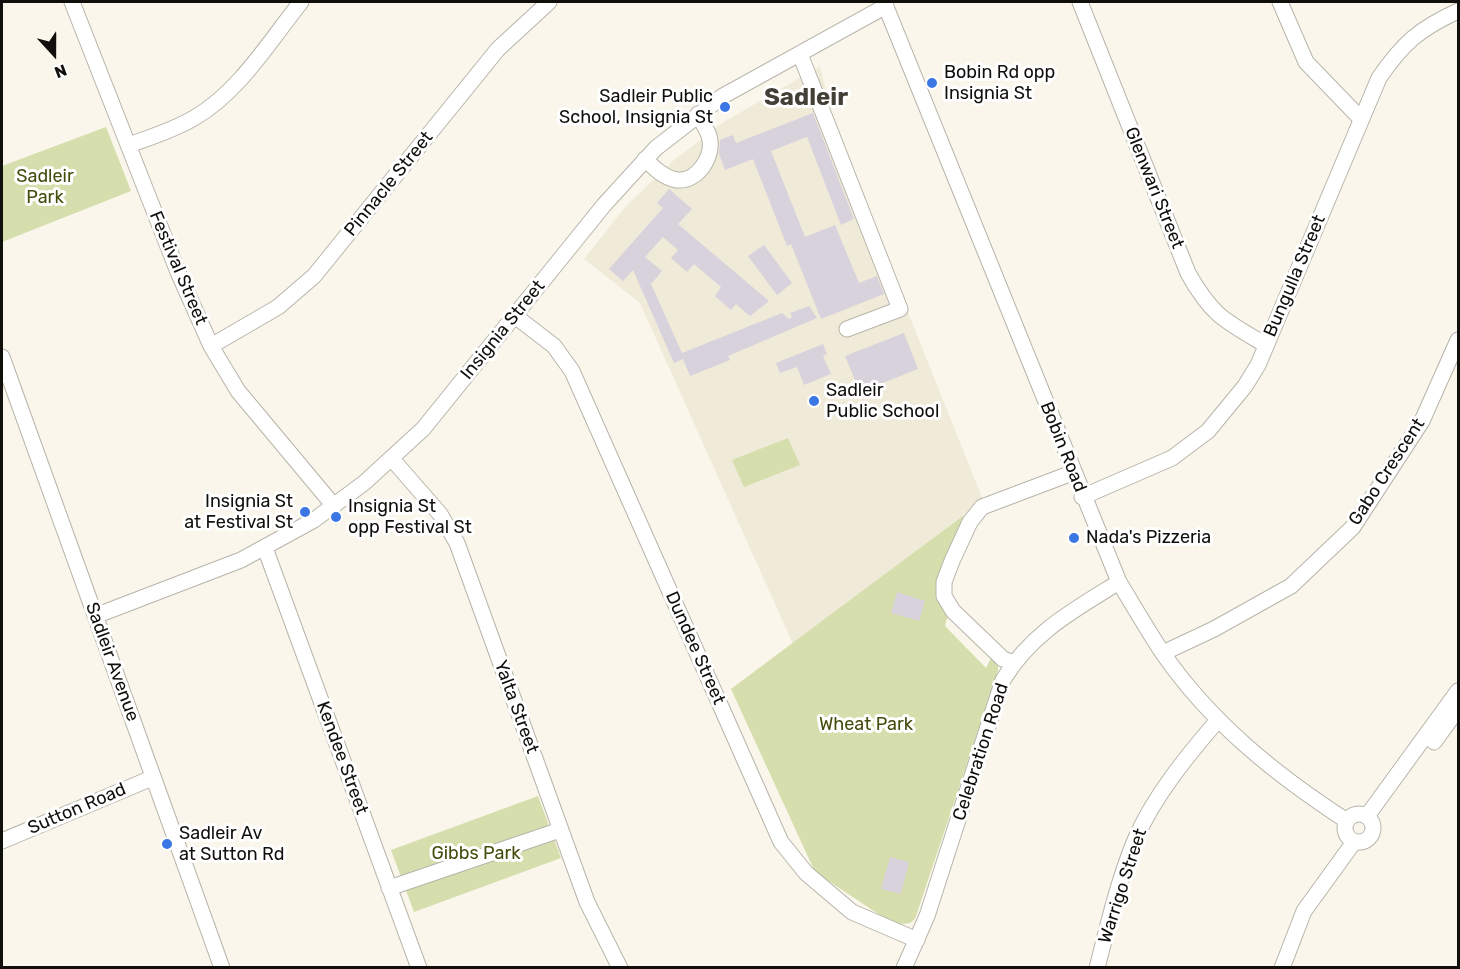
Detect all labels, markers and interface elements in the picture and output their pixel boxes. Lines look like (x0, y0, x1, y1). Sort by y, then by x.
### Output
north arrow (24, 24, 84, 84)
text: N (52, 60, 69, 82)
place label: Bobin Rd opp Insignia St (944, 62, 1055, 104)
marker: Bobin Rd opp Insignia St (925, 76, 939, 90)
district label: Sadleir (764, 84, 848, 112)
place label: Sadleir Public School, Insignia St (559, 86, 713, 128)
marker: Sadleir Public School, Insignia St (718, 100, 732, 114)
street label: Glenwari Street (1120, 124, 1188, 252)
street label: Pinnacle Street (340, 127, 438, 241)
park label: Sadleir Park (16, 166, 74, 208)
street label: Festival Street (144, 208, 212, 328)
street label: Bungulla Street (1260, 212, 1330, 340)
street label: Insignia Street (456, 276, 550, 384)
place label: Sadleir Public School (826, 380, 939, 422)
marker: Sadleir Public School (807, 394, 821, 408)
street label: Bobin Road (1035, 399, 1091, 495)
street label: Gabo Crescent (1344, 414, 1430, 530)
place label: Insignia St at Festival St (184, 491, 293, 534)
place label: Insignia St opp Festival St (348, 496, 472, 538)
marker: Insignia St at Festival St (298, 505, 312, 519)
marker: Insignia St opp Festival St (329, 510, 343, 524)
place label: Nada's Pizzeria (1086, 527, 1211, 549)
marker: Nada's Pizzeria (1067, 531, 1081, 545)
street label: Dundee Street (660, 588, 730, 708)
street label: Sadleir Avenue (80, 600, 144, 724)
street label: Yalta Street (489, 657, 543, 757)
street label: Celebration Road (949, 680, 1013, 824)
street label: Kendee Street (312, 699, 372, 817)
park label: Wheat Park (819, 714, 913, 736)
street label: Sutton Road (25, 779, 129, 839)
place label: Sadleir Av at Sutton Rd (179, 823, 284, 866)
street label: Warrigo Street (1094, 826, 1152, 946)
marker: Sadleir Av at Sutton Rd (160, 837, 174, 851)
park label: Gibbs Park (431, 843, 521, 865)

